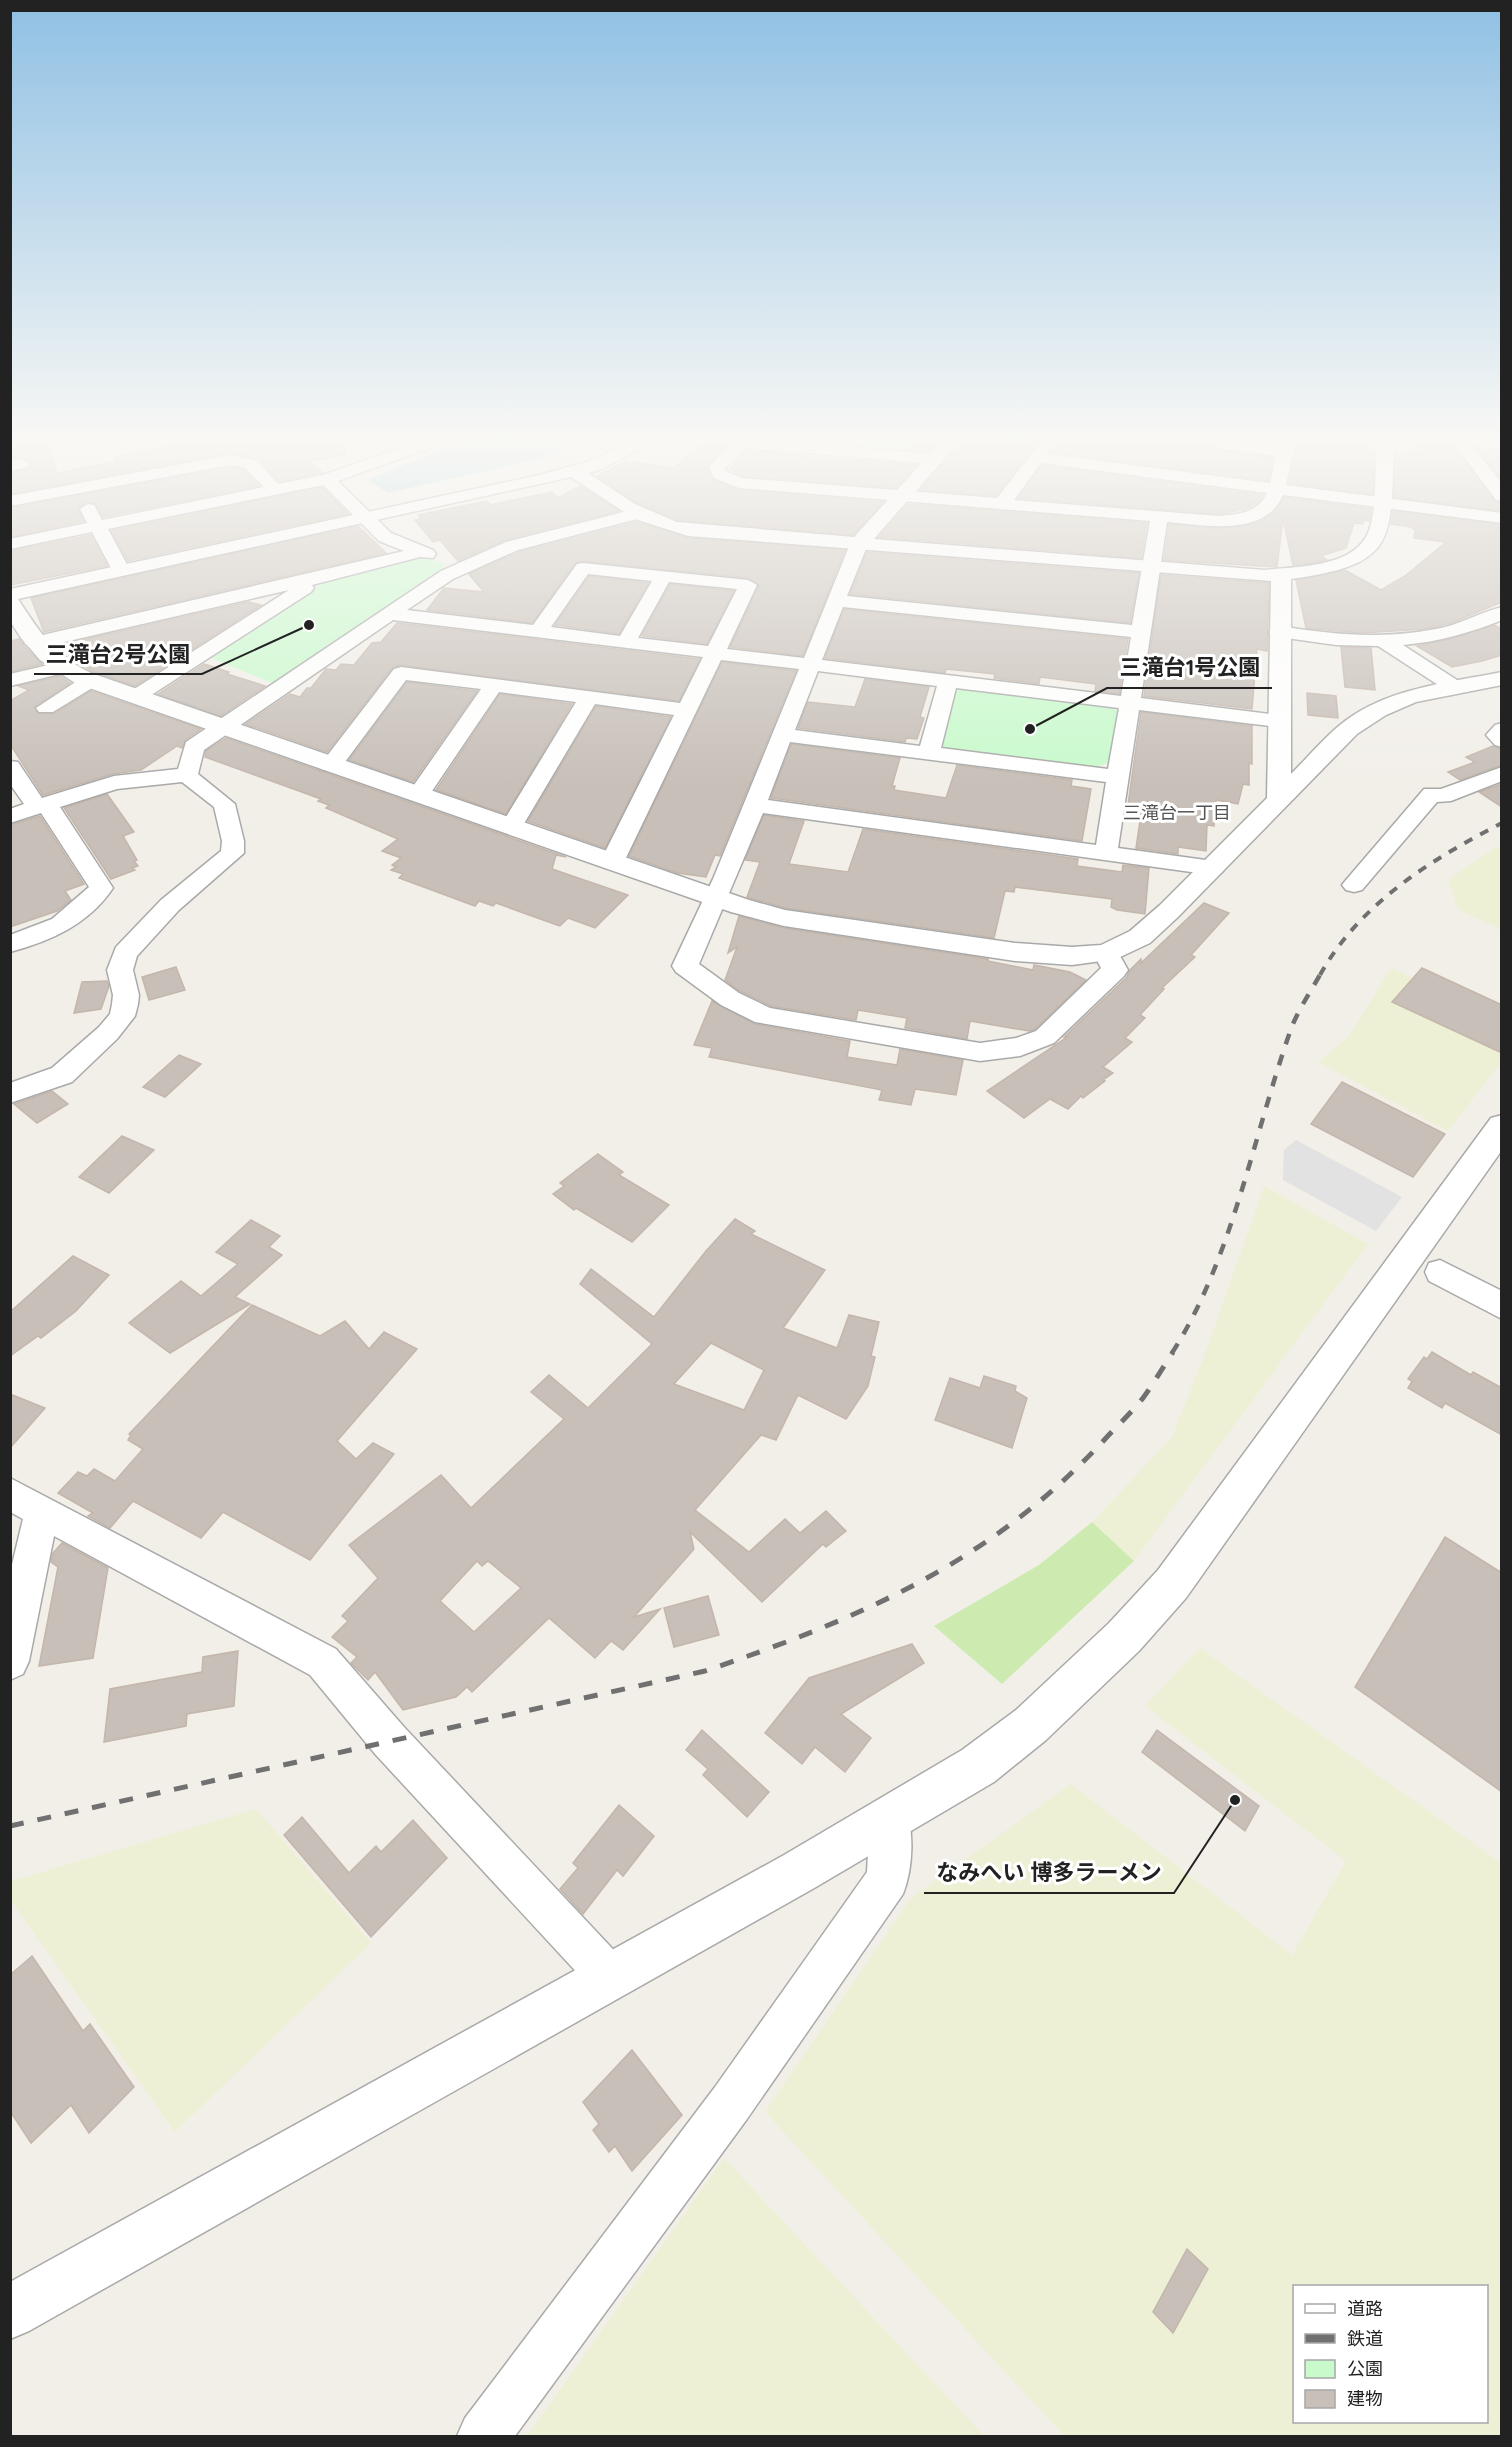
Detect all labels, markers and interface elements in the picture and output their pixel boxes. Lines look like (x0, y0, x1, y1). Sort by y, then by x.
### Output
callout: 三滝台2号公園 (34, 634, 202, 674)
text: 三滝台2号公園 (46, 640, 190, 668)
callout: 三滝台1号公園 (1107, 648, 1272, 688)
text: 三滝台1号公園 (1120, 653, 1260, 681)
district label: 三滝台一丁目 (1123, 801, 1231, 824)
callout: なみへい 博多ラーメン (924, 1853, 1174, 1893)
text: なみへい 博多ラーメン (936, 1858, 1162, 1886)
legend (1293, 2285, 1488, 2423)
text: 道路 (1347, 2297, 1383, 2320)
text: 鉄道 (1347, 2327, 1383, 2350)
text: 公園 (1347, 2357, 1383, 2380)
text: 建物 (1347, 2387, 1383, 2410)

